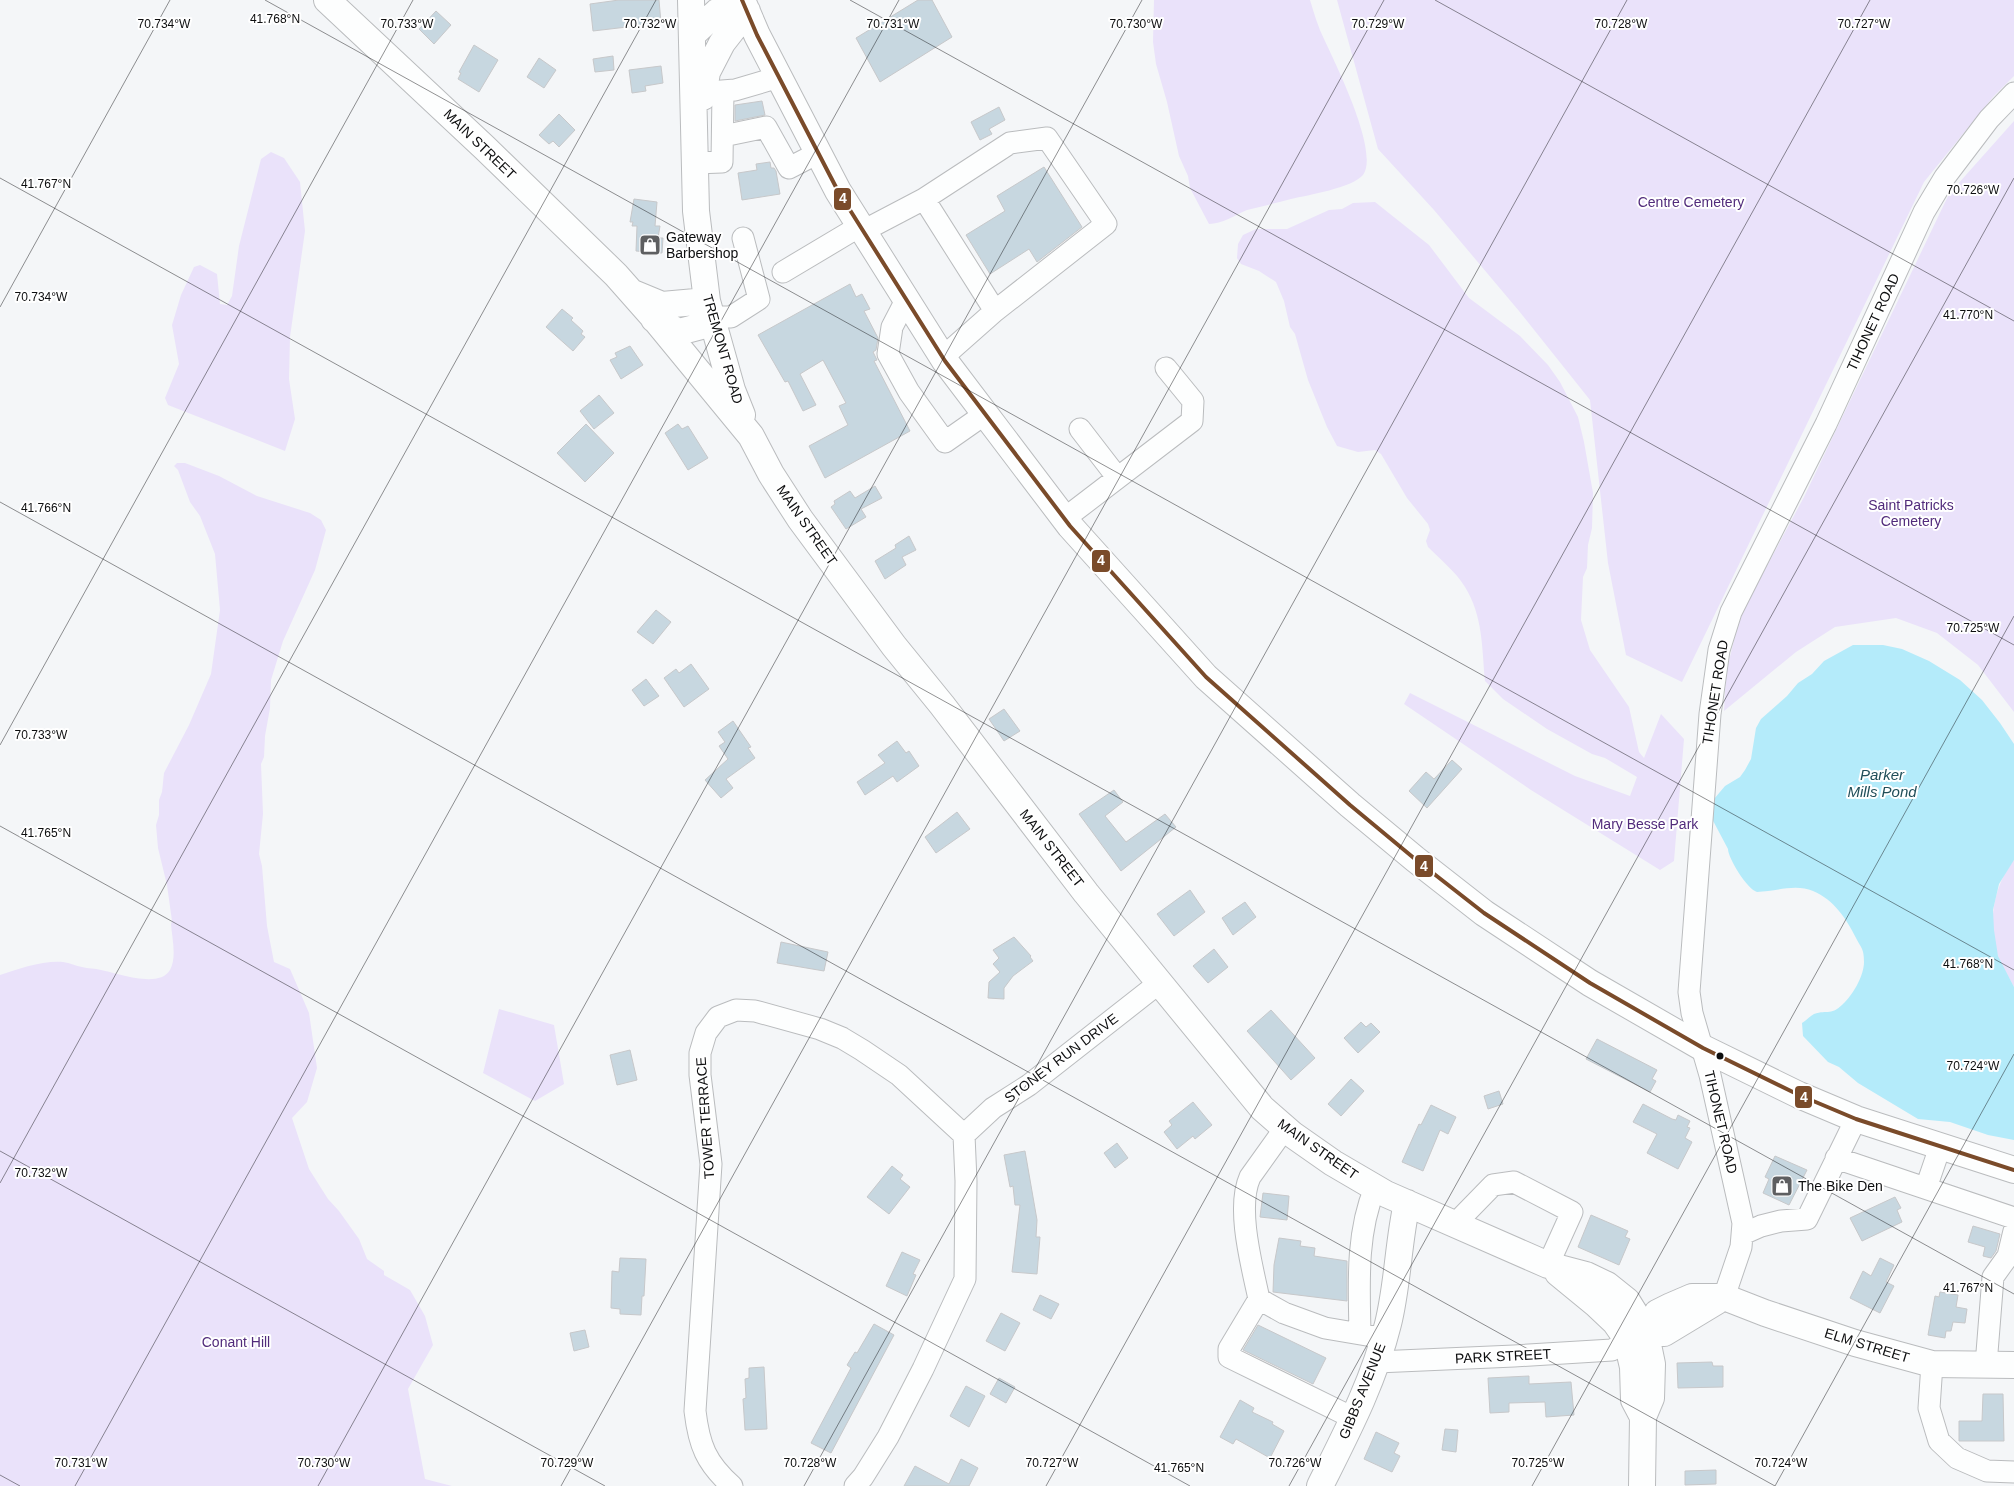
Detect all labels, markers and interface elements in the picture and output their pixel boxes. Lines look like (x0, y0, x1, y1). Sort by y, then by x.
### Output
text: 41.768°N (250, 12, 300, 26)
text: 70.734°W (138, 17, 191, 31)
text: 70.733°W (381, 17, 434, 31)
text: 70.732°W (624, 17, 677, 31)
text: 70.731°W (867, 17, 920, 31)
text: 70.730°W (1110, 17, 1163, 31)
text: 70.729°W (1352, 17, 1405, 31)
text: 70.728°W (1595, 17, 1648, 31)
text: 70.727°W (1838, 17, 1891, 31)
street label: MAIN STREET (441, 106, 520, 183)
text: 41.767°N (21, 177, 71, 191)
text: 70.726°W (1947, 183, 2000, 197)
line badge: 4 (833, 187, 852, 211)
text: 4 (839, 190, 847, 206)
park label: Centre Cemetery (1638, 194, 1744, 210)
place label: Gateway Barbershop (666, 229, 739, 261)
shop icon: Gateway Barbershop (638, 233, 662, 257)
street label: TIHONET ROAD (1843, 271, 1903, 373)
text: 70.734°W (15, 290, 68, 304)
street label: TREMONT ROAD (700, 292, 746, 406)
text: 41.770°N (1943, 308, 1993, 322)
street label: MAIN STREET (773, 482, 841, 569)
park label: Saint Patricks Cemetery (1868, 497, 1954, 529)
text: 41.766°N (21, 501, 71, 515)
line badge: 4 (1091, 549, 1111, 573)
text: 4 (1097, 552, 1105, 568)
text: 70.725°W (1947, 621, 2000, 635)
street label: TIHONET ROAD (1699, 639, 1731, 745)
text: 70.733°W (15, 728, 68, 742)
water label: Parker Mills Pond (1847, 766, 1917, 800)
street label: MAIN STREET (1017, 806, 1088, 890)
park label: Mary Besse Park (1592, 816, 1699, 832)
text: 41.765°N (21, 826, 71, 840)
line badge: 4 (1414, 854, 1434, 878)
text: 4 (1420, 858, 1428, 874)
text: 41.768°N (1943, 957, 1993, 971)
street label: STONEY RUN DRIVE (1001, 1010, 1121, 1106)
unlabelled marker (1715, 1051, 1725, 1061)
street label: TOWER TERRACE (693, 1056, 717, 1180)
text: 70.724°W (1947, 1059, 2000, 1073)
street label: TIHONET ROAD (1701, 1069, 1741, 1175)
line badge: 4 (1794, 1085, 1813, 1109)
text: 4 (1800, 1089, 1808, 1105)
street label: MAIN STREET (1275, 1115, 1362, 1183)
text: 70.732°W (15, 1166, 68, 1180)
shop icon: The Bike Den (1770, 1174, 1794, 1198)
place label: The Bike Den (1798, 1178, 1883, 1194)
text: 41.767°N (1943, 1281, 1993, 1295)
street label: ELM STREET (1823, 1324, 1912, 1366)
park label: Conant Hill (202, 1334, 270, 1350)
street label: GIBBS AVENUE (1335, 1341, 1389, 1441)
street label: PARK STREET (1455, 1345, 1552, 1367)
text: 70.731°W (55, 1456, 108, 1470)
text: 70.730°W (298, 1456, 351, 1470)
text: 70.729°W (541, 1456, 594, 1470)
text: 70.728°W (784, 1456, 837, 1470)
text: 70.727°W (1026, 1456, 1079, 1470)
text: 70.726°W (1269, 1456, 1322, 1470)
text: 70.725°W (1512, 1456, 1565, 1470)
text: 70.724°W (1755, 1456, 1808, 1470)
text: 41.765°N (1154, 1461, 1204, 1475)

